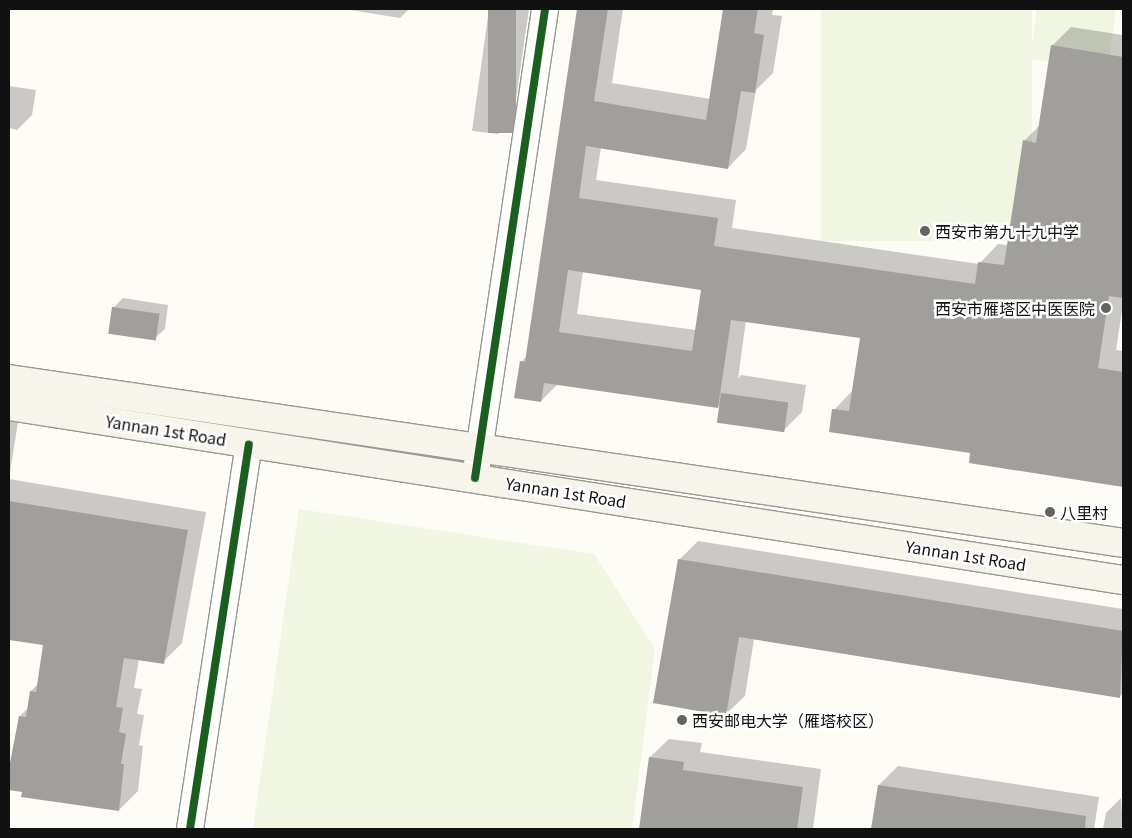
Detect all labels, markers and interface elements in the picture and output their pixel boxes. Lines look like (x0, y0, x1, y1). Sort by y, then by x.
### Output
place label: 西安市第九十九中学 (935, 221, 1079, 241)
marker: 西安市第九十九中学 (919, 225, 931, 237)
place label: 西安市雁塔区中医医院 (935, 298, 1095, 318)
marker: 西安市雁塔区中医医院 (1099, 301, 1113, 315)
street label: Yannan 1st Road (104, 411, 228, 449)
street label: Yannan 1st Road (504, 473, 628, 511)
place label: 八里村 (1060, 502, 1108, 522)
marker: 八里村 (1044, 506, 1056, 518)
street label: Yannan 1st Road (904, 536, 1028, 574)
place label: 西安邮电大学（雁塔校区） (692, 710, 884, 730)
marker: 西安邮电大学（雁塔校区） (676, 714, 688, 726)

